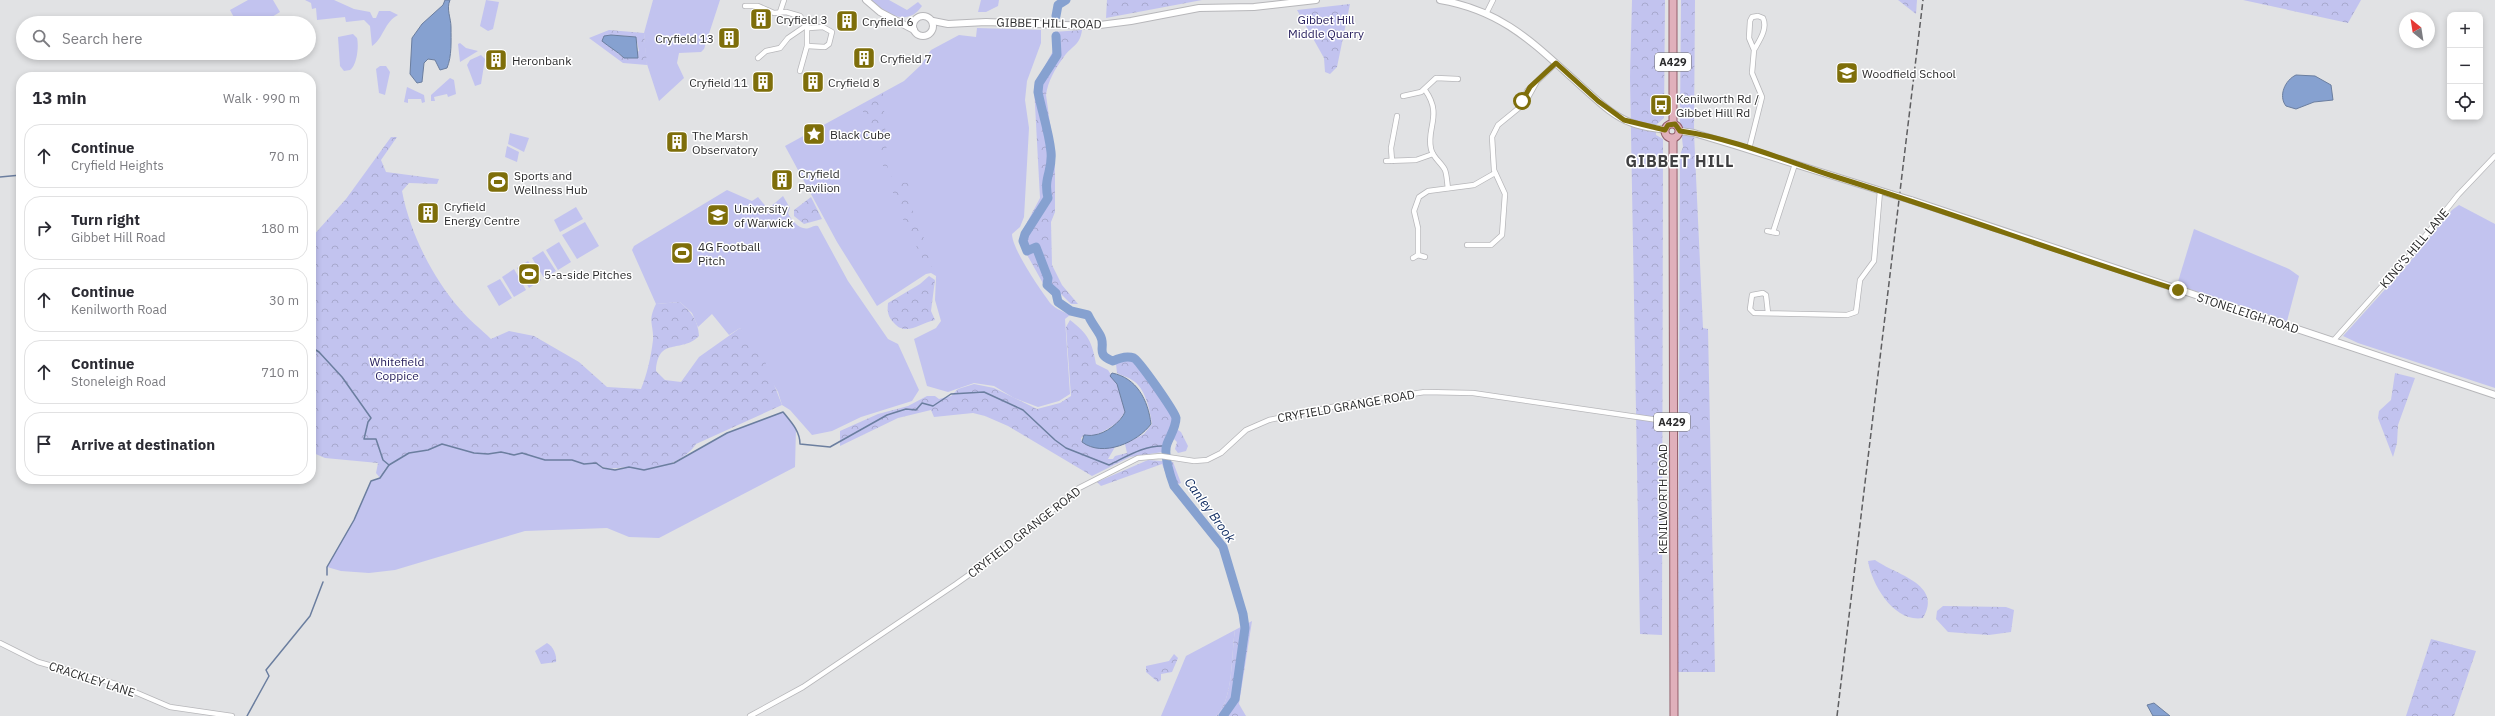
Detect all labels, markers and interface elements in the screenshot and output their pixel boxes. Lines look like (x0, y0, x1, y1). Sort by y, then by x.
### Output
building icon: Cryfield 3 (748, 6, 774, 32)
building icon: Cryfield 6 (834, 8, 860, 34)
place label: Cryfield 3 (776, 12, 828, 27)
park label: Gibbet Hill Middle Quarry (1288, 12, 1364, 41)
north arrow (2399, 12, 2435, 48)
map controls (2447, 12, 2483, 120)
button: + (2447, 12, 2483, 48)
place label: Cryfield 6 (862, 14, 914, 29)
street label: GIBBET HILL ROAD (996, 15, 1102, 31)
search box (16, 16, 316, 60)
building icon: Cryfield 13 (716, 25, 742, 51)
icon: search (30, 27, 52, 49)
text: Search here (62, 29, 142, 48)
place label: Cryfield 13 (655, 31, 714, 46)
building icon: Cryfield 7 (851, 45, 877, 71)
building icon: Heronbank (483, 47, 509, 73)
button: − (2447, 48, 2483, 84)
place label: Cryfield 7 (880, 51, 932, 66)
place label: Heronbank (512, 53, 572, 68)
road number: A429 (1655, 53, 1691, 71)
school or university icon: Woodfield School (1834, 60, 1860, 86)
place label: Woodfield School (1862, 66, 1956, 81)
building icon: Cryfield 11 (750, 69, 776, 95)
building icon: Cryfield 8 (800, 69, 826, 95)
place label: Cryfield 11 (689, 75, 748, 90)
place label: Cryfield 8 (828, 75, 880, 90)
button: locate (2447, 84, 2483, 120)
text: 13 min (32, 87, 87, 109)
text: Walk · 990 m (223, 90, 300, 107)
place label: Kenilworth Rd / Gibbet Hill Rd (1676, 91, 1759, 120)
route start (1513, 92, 1531, 110)
bus stop icon: Kenilworth Rd / Gibbet Hill Rd (1648, 92, 1674, 118)
place icon: Black Cube (801, 121, 827, 147)
place label: Black Cube (830, 127, 891, 142)
place label: The Marsh Observatory (692, 128, 758, 157)
building icon: The Marsh Observatory (664, 129, 690, 155)
text: Continue (71, 138, 135, 157)
icon: ahead (33, 145, 55, 167)
text: 70 m (269, 148, 299, 165)
district label: GIBBET HILL (1625, 151, 1735, 171)
text: Cryfield Heights (71, 157, 164, 174)
place label: Cryfield Pavilion (798, 166, 840, 195)
building icon: Cryfield Pavilion (769, 167, 795, 193)
place label: Sports and Wellness Hub (514, 168, 588, 197)
sports icon: Sports and Wellness Hub (485, 169, 511, 195)
place label: Cryfield Energy Centre (444, 199, 520, 228)
building icon: Cryfield Energy Centre (415, 200, 441, 226)
place label: University of Warwick (734, 201, 794, 230)
school or university icon: University of Warwick (705, 202, 731, 228)
street label: KING'S HILL LANE (2376, 205, 2452, 291)
text: Turn right (71, 210, 140, 229)
icon: right (33, 217, 55, 239)
text: 180 m (261, 220, 299, 237)
text: Gibbet Hill Road (71, 229, 166, 246)
place label: 4G Football Pitch (698, 239, 760, 268)
sports icon: 4G Football Pitch (669, 240, 695, 266)
sports icon: 5-a-side Pitches (516, 261, 542, 287)
place label: 5-a-side Pitches (544, 267, 632, 282)
route end (2169, 281, 2187, 299)
text: Continue (71, 282, 135, 301)
icon: ahead (33, 289, 55, 311)
street label: STONELEIGH ROAD (2195, 289, 2301, 337)
text: 30 m (269, 292, 299, 309)
text: Kenilworth Road (71, 301, 167, 318)
text: Continue (71, 354, 135, 373)
park label: Whitefield Coppice (370, 354, 424, 383)
icon: ahead (33, 361, 55, 383)
text: 710 m (261, 364, 299, 381)
text: Stoneleigh Road (71, 373, 166, 390)
street label: CRYFIELD GRANGE ROAD (1276, 387, 1416, 425)
road number: A429 (1654, 413, 1690, 431)
icon: arrive (33, 433, 55, 455)
text: Arrive at destination (71, 435, 215, 454)
street label: KENILWORTH ROAD (1655, 444, 1670, 554)
water label: Canley Brook (1181, 474, 1239, 546)
street label: CRYFIELD GRANGE ROAD (965, 483, 1083, 581)
street label: CRACKLEY LANE (47, 658, 137, 700)

